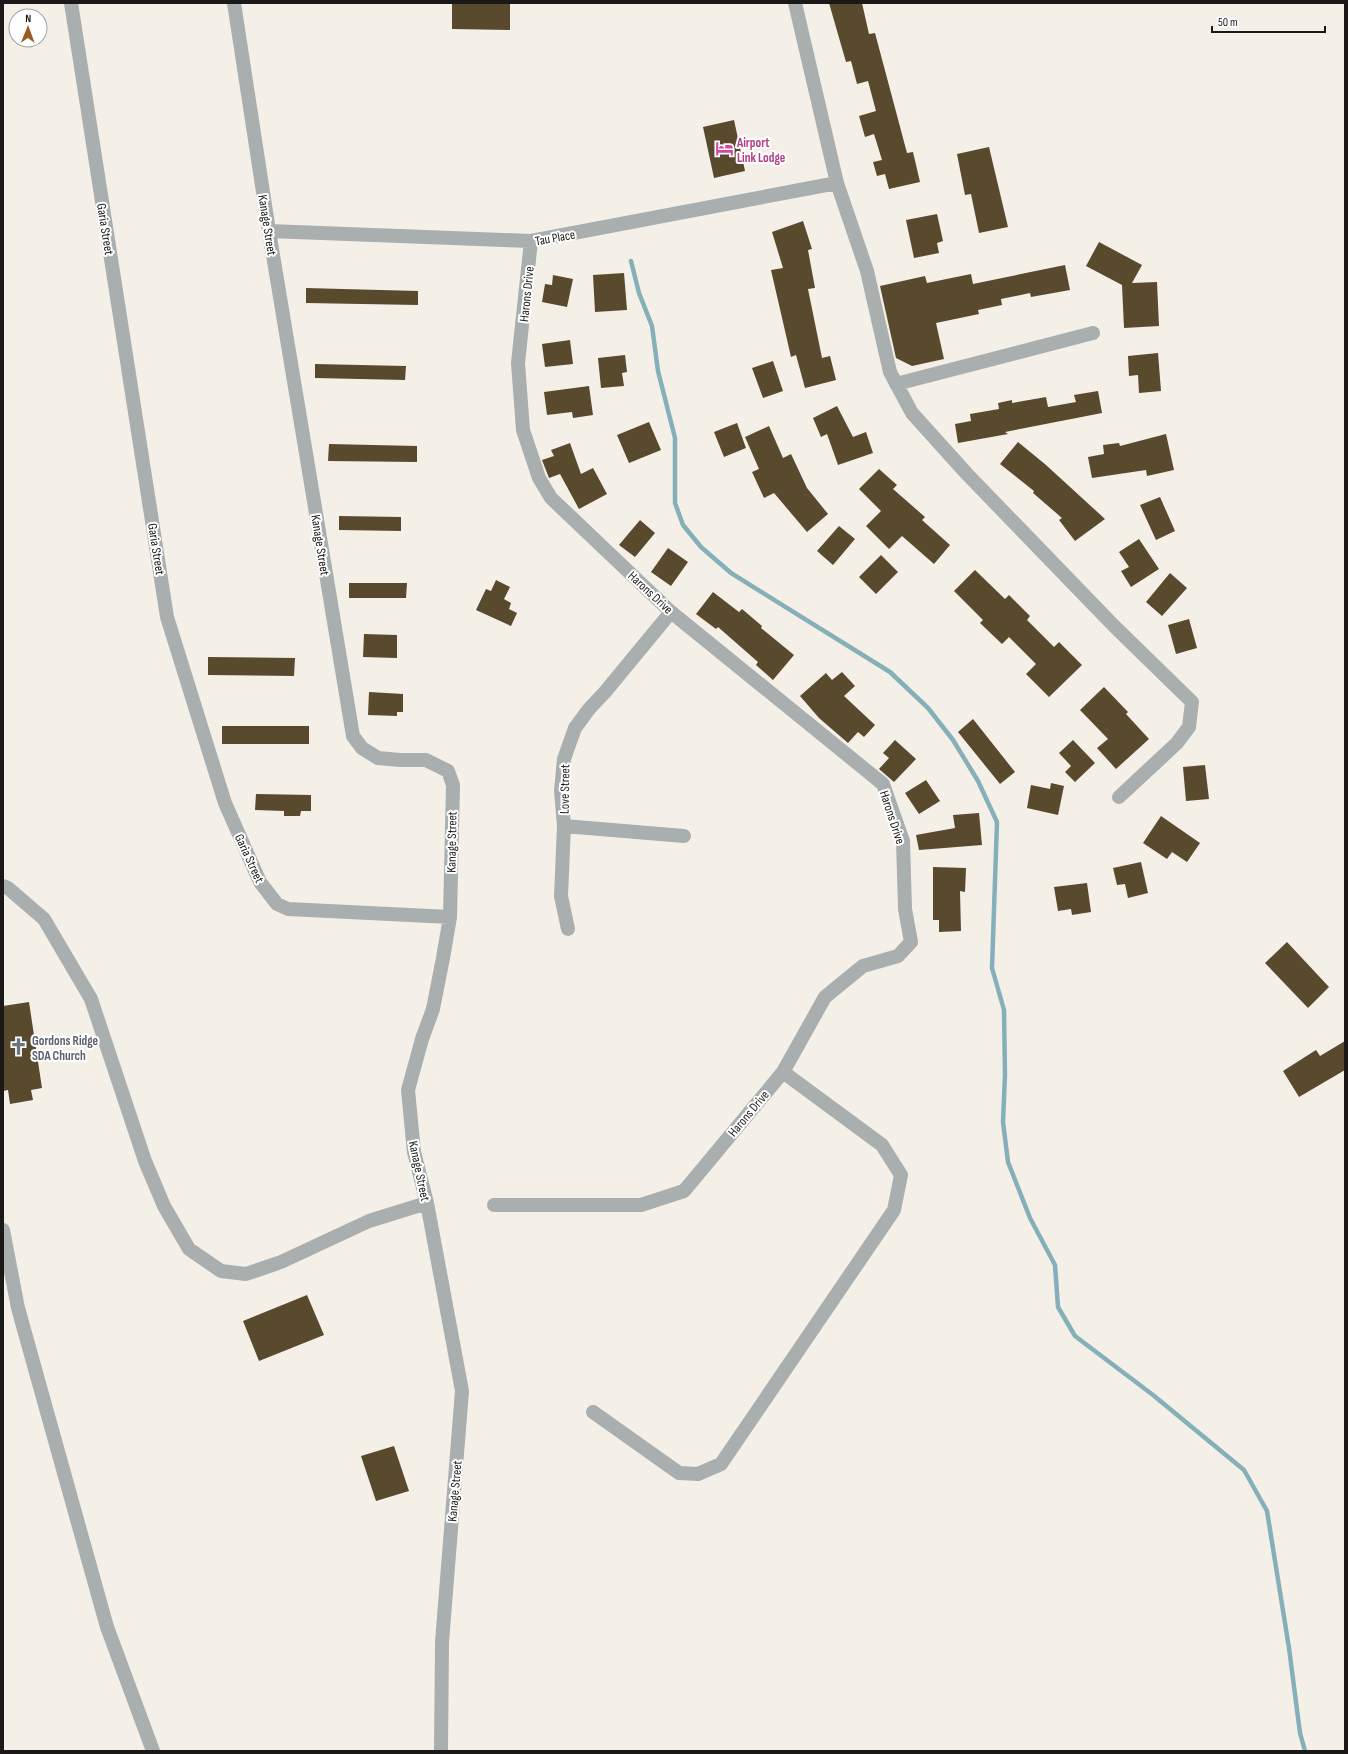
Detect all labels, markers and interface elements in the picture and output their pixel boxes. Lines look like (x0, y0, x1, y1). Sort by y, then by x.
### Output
north arrow (8, 8, 48, 48)
scale bar (1212, 8, 1325, 34)
text: N (25, 12, 31, 25)
text: 50 m (1218, 15, 1238, 30)
place label: Airport Link Lodge (736, 135, 786, 166)
hotel icon: Airport Link Lodge (714, 139, 734, 159)
street label: Kanage Street (254, 194, 280, 257)
street label: Garia Street (93, 202, 117, 256)
street label: Tau Place (534, 227, 576, 249)
street label: Harons Drive (516, 266, 538, 323)
street label: Kanage Street (307, 514, 333, 577)
street label: Garia Street (144, 522, 168, 576)
street label: Harons Drive (625, 568, 676, 618)
street label: Love Street (557, 764, 573, 814)
street label: Harons Drive (876, 788, 908, 846)
street label: Kanage Street (443, 811, 461, 873)
street label: Garia Street (231, 831, 267, 885)
place label: Gordons Ridge SDA Church (32, 1033, 99, 1064)
church icon: Gordons Ridge SDA Church (9, 1037, 29, 1057)
street label: Harons Drive (725, 1087, 773, 1140)
street label: Kanage Street (405, 1140, 433, 1203)
street label: Kanage Street (444, 1460, 466, 1522)

